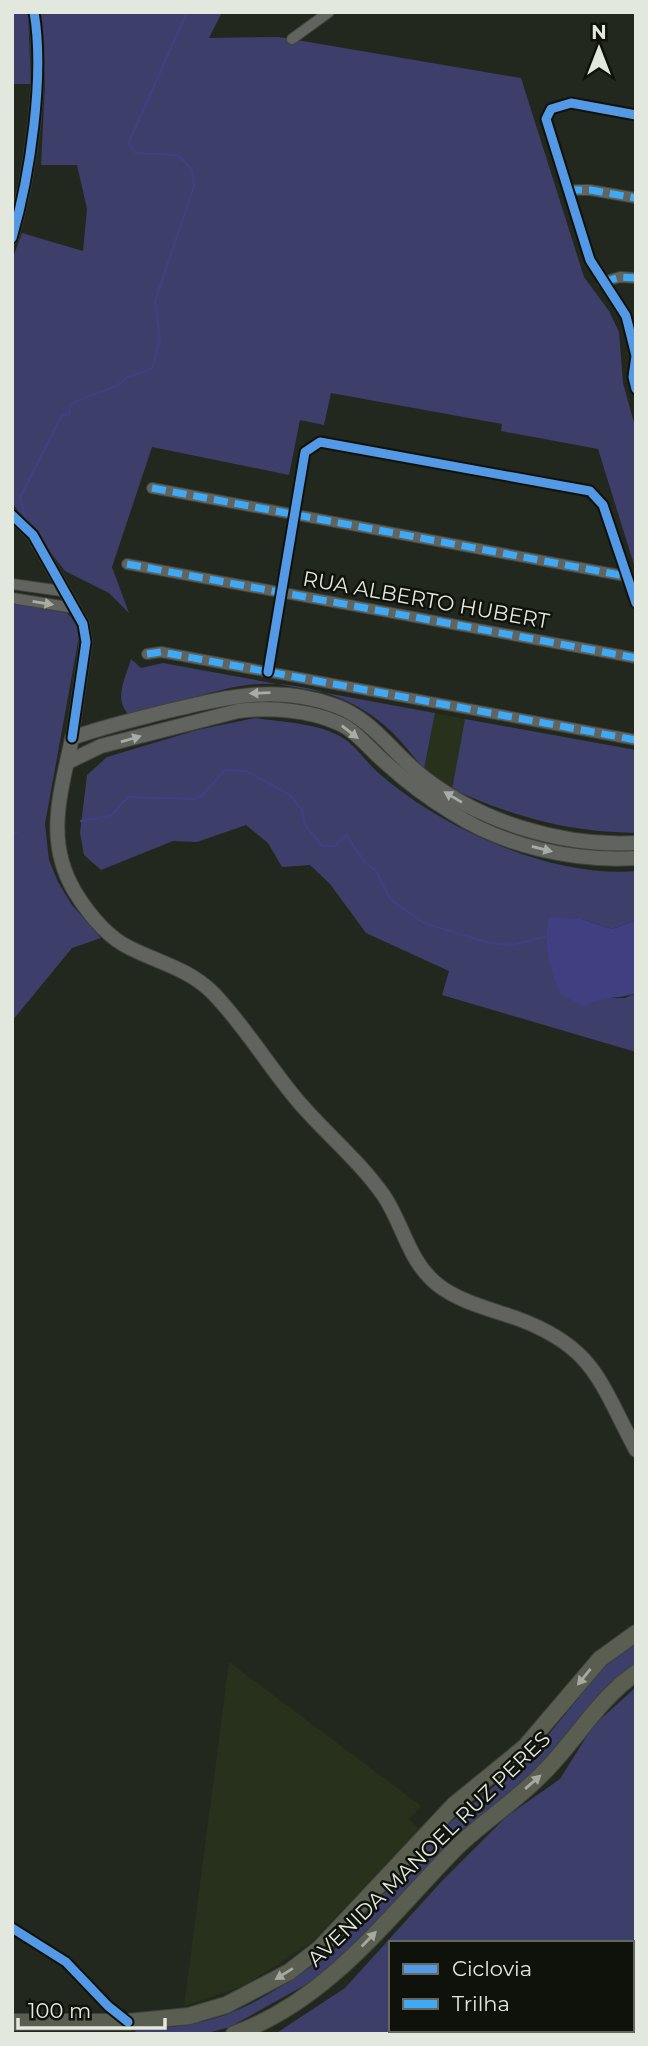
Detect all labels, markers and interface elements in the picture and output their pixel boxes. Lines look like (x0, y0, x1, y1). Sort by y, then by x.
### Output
north arrow (564, 14, 634, 84)
text: N (591, 21, 607, 44)
street label: RUA ALBERTO HUBERT (301, 565, 551, 634)
one-way arrow (32, 598, 54, 609)
one-way arrow (248, 688, 270, 699)
one-way arrow (341, 724, 359, 739)
one-way arrow (121, 733, 142, 743)
one-way arrow (444, 791, 463, 803)
one-way arrow (531, 844, 553, 855)
one-way arrow (577, 1668, 592, 1686)
street label: AVENIDA MANOEL RUZ PERES (302, 1726, 555, 1971)
one-way arrow (525, 1775, 542, 1790)
one-way arrow (361, 1931, 377, 1948)
legend (389, 1941, 634, 2032)
text: Ciclovia (452, 1956, 532, 1981)
one-way arrow (275, 1967, 294, 1980)
scale bar (18, 1986, 164, 2030)
text: Trilha (452, 1991, 510, 2016)
text: 100 m (28, 1998, 91, 2023)

